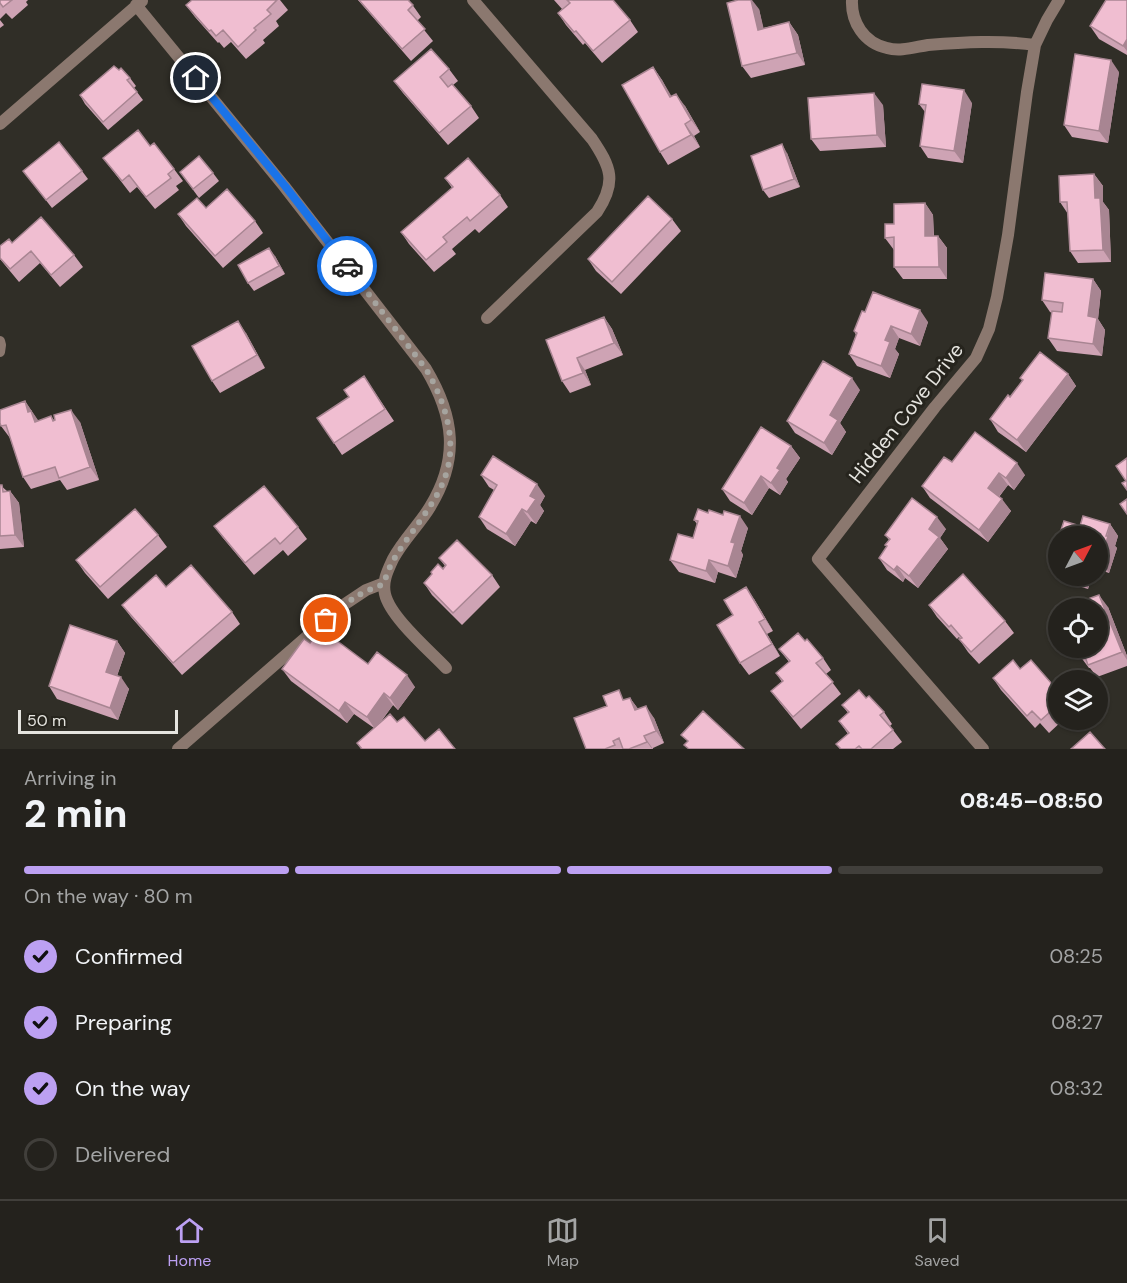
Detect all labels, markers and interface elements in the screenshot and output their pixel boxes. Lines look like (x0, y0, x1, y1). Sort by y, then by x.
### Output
pin (170, 52, 221, 103)
icon: home (179, 61, 212, 94)
courier (317, 236, 377, 296)
icon: car (331, 250, 364, 283)
street label: Hidden Cove Drive (843, 337, 969, 489)
north arrow (1048, 526, 1108, 586)
map controls (1048, 526, 1108, 730)
pin (300, 594, 351, 645)
button: locate (1048, 598, 1108, 658)
icon: bag (309, 603, 342, 636)
button: layers (1048, 670, 1108, 730)
scale bar (18, 707, 178, 734)
text: 50 m (27, 710, 66, 731)
text: Arriving in (24, 765, 116, 791)
text: 08:45–08:50 (960, 786, 1103, 815)
text: 2 min (24, 788, 128, 839)
text: On the way · 80 m (24, 883, 192, 909)
icon: check (24, 940, 57, 973)
text: Confirmed (75, 942, 183, 971)
text: 08:25 (1049, 943, 1103, 969)
icon: check (24, 1006, 57, 1039)
text: Preparing (75, 1008, 172, 1037)
text: 08:27 (1051, 1009, 1103, 1035)
icon: check (24, 1072, 57, 1105)
text: On the way (75, 1074, 190, 1103)
text: 08:32 (1050, 1075, 1103, 1101)
text: Delivered (75, 1140, 170, 1169)
tab: Home (168, 1214, 211, 1271)
tab: Map (546, 1214, 579, 1271)
tab: Saved (915, 1214, 959, 1271)

